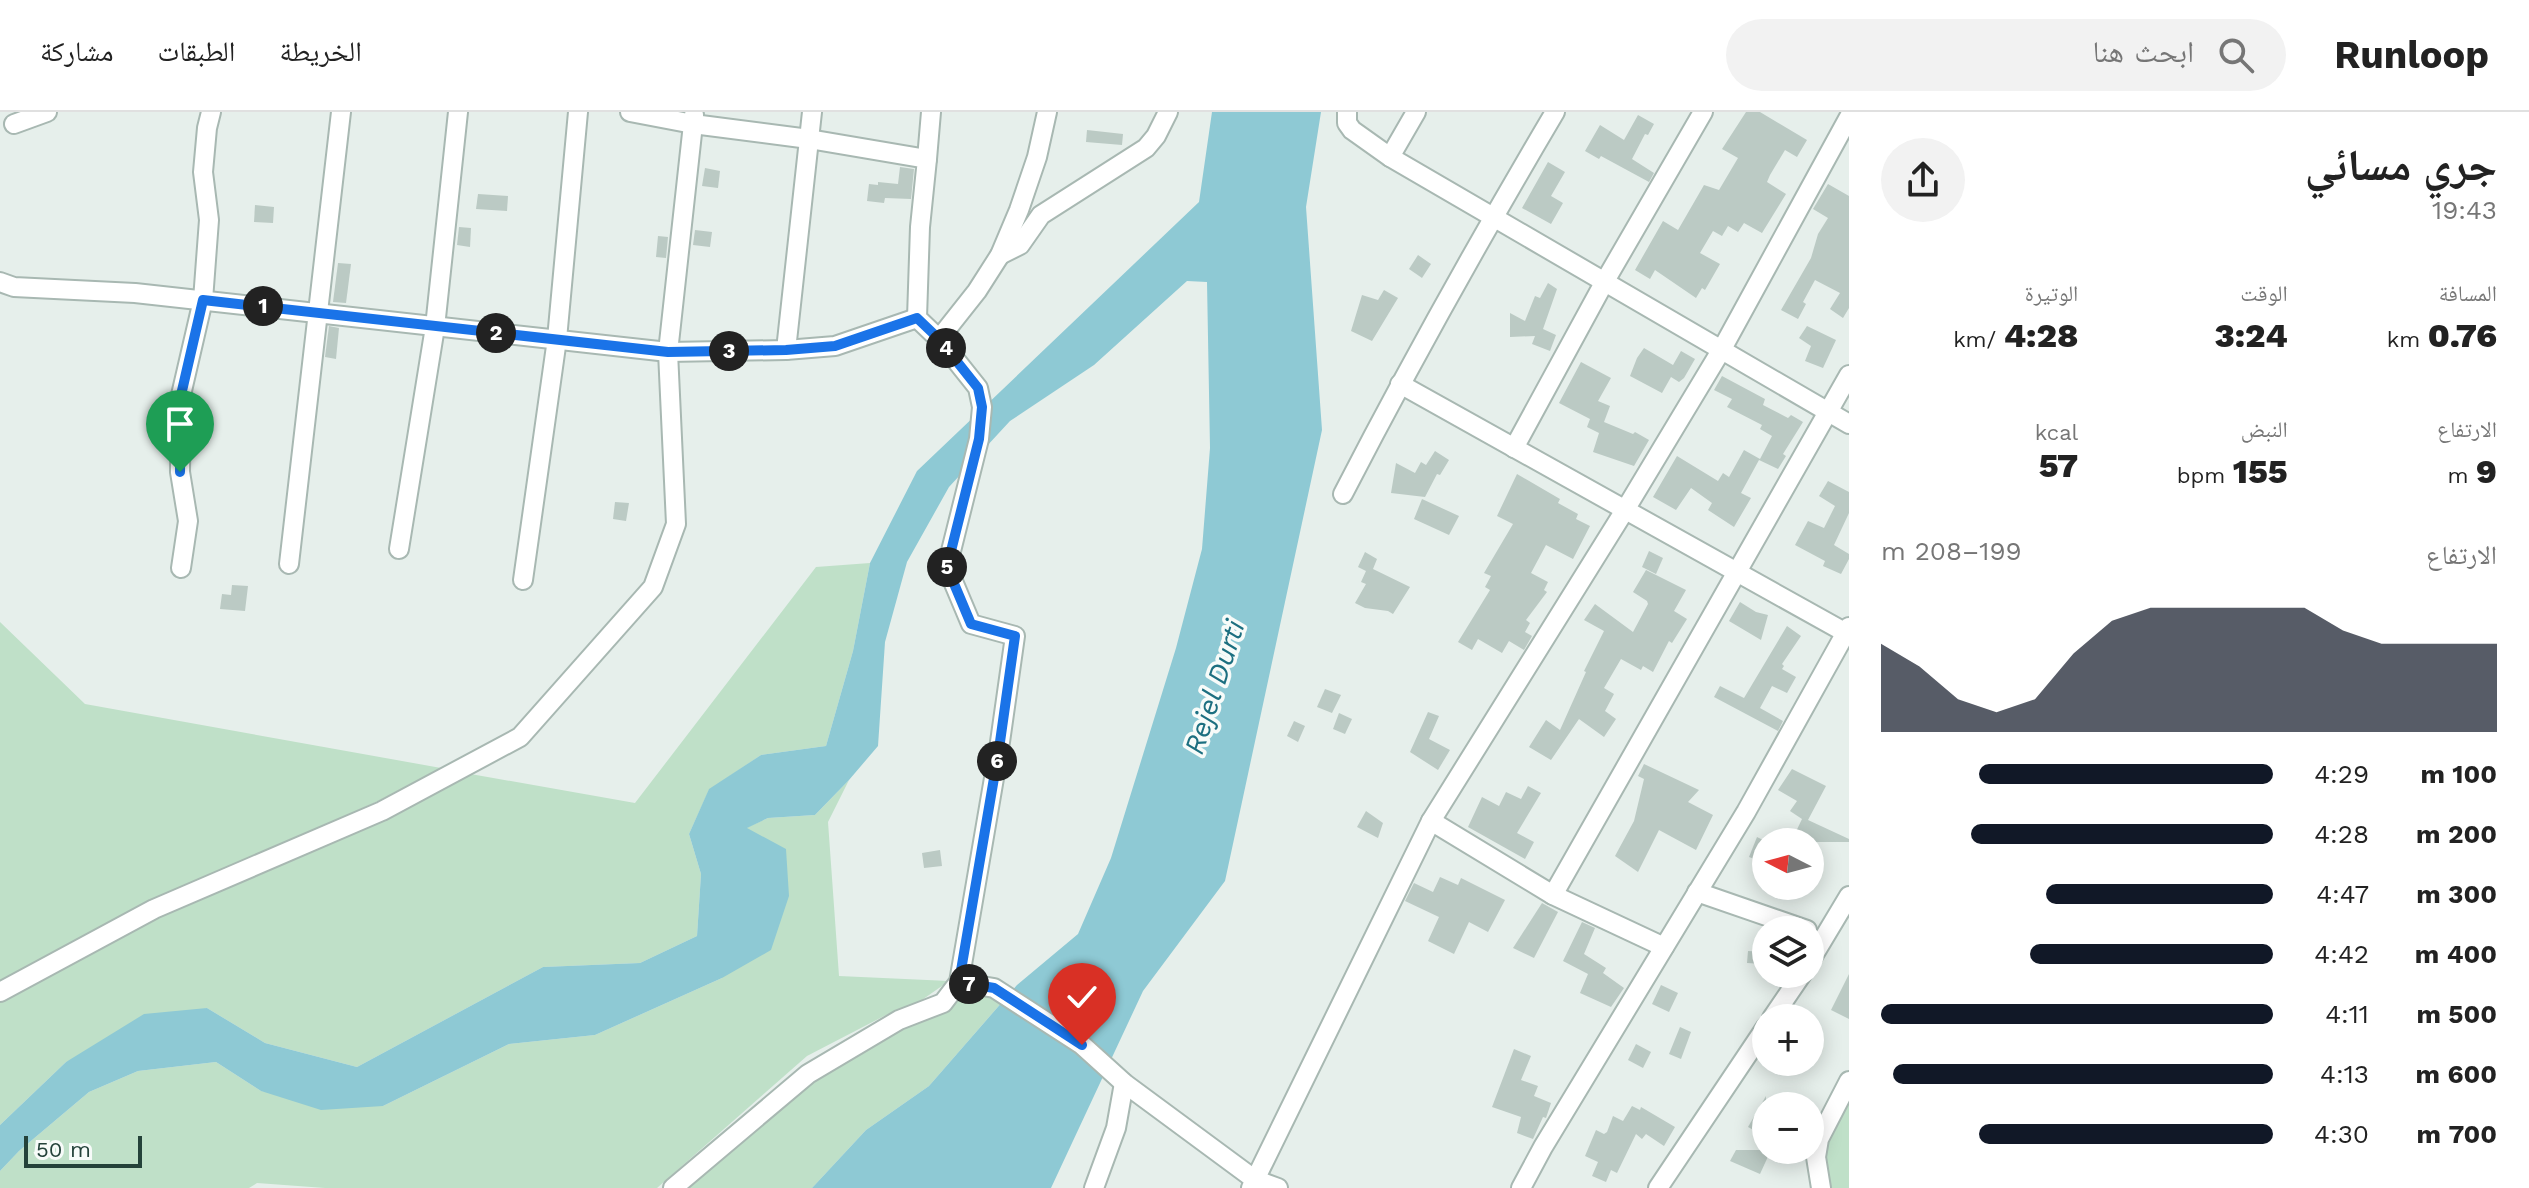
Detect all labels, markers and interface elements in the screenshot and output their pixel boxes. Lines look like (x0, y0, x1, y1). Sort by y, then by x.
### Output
search box (1726, 19, 2286, 91)
icon: search (2214, 33, 2258, 77)
text: Runloop (2334, 33, 2489, 77)
text: ابحث هنا (2092, 34, 2194, 69)
text: مشاركة (40, 35, 114, 68)
text: الطبقات (158, 35, 235, 68)
text: الخريطة (279, 35, 362, 68)
button: share (1881, 138, 1965, 222)
text: جري مسائي (2305, 139, 2497, 191)
text: 19:43 (2432, 195, 2497, 225)
text: الوتيرة (2025, 281, 2078, 306)
text: الوقت (2240, 281, 2288, 306)
text: المسافة (2439, 281, 2497, 306)
pin: 1 (243, 286, 283, 326)
text: 1 (258, 293, 268, 318)
pin: 2 (476, 313, 516, 353)
text: 4:28 (2004, 315, 2078, 355)
text: 3:24 (2214, 315, 2288, 355)
text: 0.76 (2428, 315, 2497, 355)
text: 2 (489, 320, 503, 345)
text: /km (1953, 327, 2004, 352)
text: km (2387, 327, 2428, 352)
pin: 4 (926, 328, 966, 368)
pin: 3 (709, 331, 749, 371)
text: 4 (939, 335, 953, 360)
text: 3 (722, 338, 736, 363)
pin (146, 390, 214, 472)
icon: arrive (158, 402, 202, 446)
text: النبض (2241, 417, 2288, 442)
text: الارتفاع (2437, 417, 2497, 442)
text: kcal (2035, 420, 2078, 445)
text: 57 (2039, 445, 2078, 485)
text: 155 (2233, 451, 2288, 491)
text: 9 (2476, 451, 2497, 491)
text: bpm (2177, 463, 2233, 488)
text: m (2448, 463, 2476, 488)
text: 199–208 m (1881, 536, 2022, 566)
text: الارتفاع (2426, 540, 2497, 570)
pin: 5 (927, 547, 967, 587)
text: 5 (941, 554, 953, 579)
water label: Rejel Durti (1177, 615, 1252, 758)
pin: 6 (977, 741, 1017, 781)
text: 6 (990, 748, 1004, 773)
text: 4:29 (2314, 759, 2369, 789)
text: 100 m (2420, 759, 2497, 789)
text: 4:28 (2314, 819, 2369, 849)
text: 200 m (2416, 819, 2497, 849)
north arrow (1752, 828, 1824, 900)
map controls (1752, 828, 1824, 1164)
text: 4:47 (2316, 879, 2369, 909)
text: 300 m (2416, 879, 2497, 909)
button: layers (1752, 916, 1824, 988)
text: 4:42 (2314, 939, 2369, 969)
text: 400 m (2415, 939, 2497, 969)
pin (1048, 963, 1116, 1045)
pin: 7 (949, 964, 989, 1004)
text: 7 (962, 971, 976, 996)
icon: check (1060, 975, 1104, 1019)
text: 4:11 (2325, 999, 2369, 1029)
text: 500 m (2416, 999, 2497, 1029)
button: + (1752, 1004, 1824, 1076)
text: 4:13 (2320, 1059, 2369, 1089)
text: 600 m (2416, 1059, 2497, 1089)
button: − (1752, 1092, 1824, 1164)
text: 4:30 (2314, 1119, 2369, 1149)
text: 700 m (2416, 1119, 2497, 1149)
scale bar (24, 1132, 142, 1168)
text: 50 m (36, 1137, 91, 1162)

